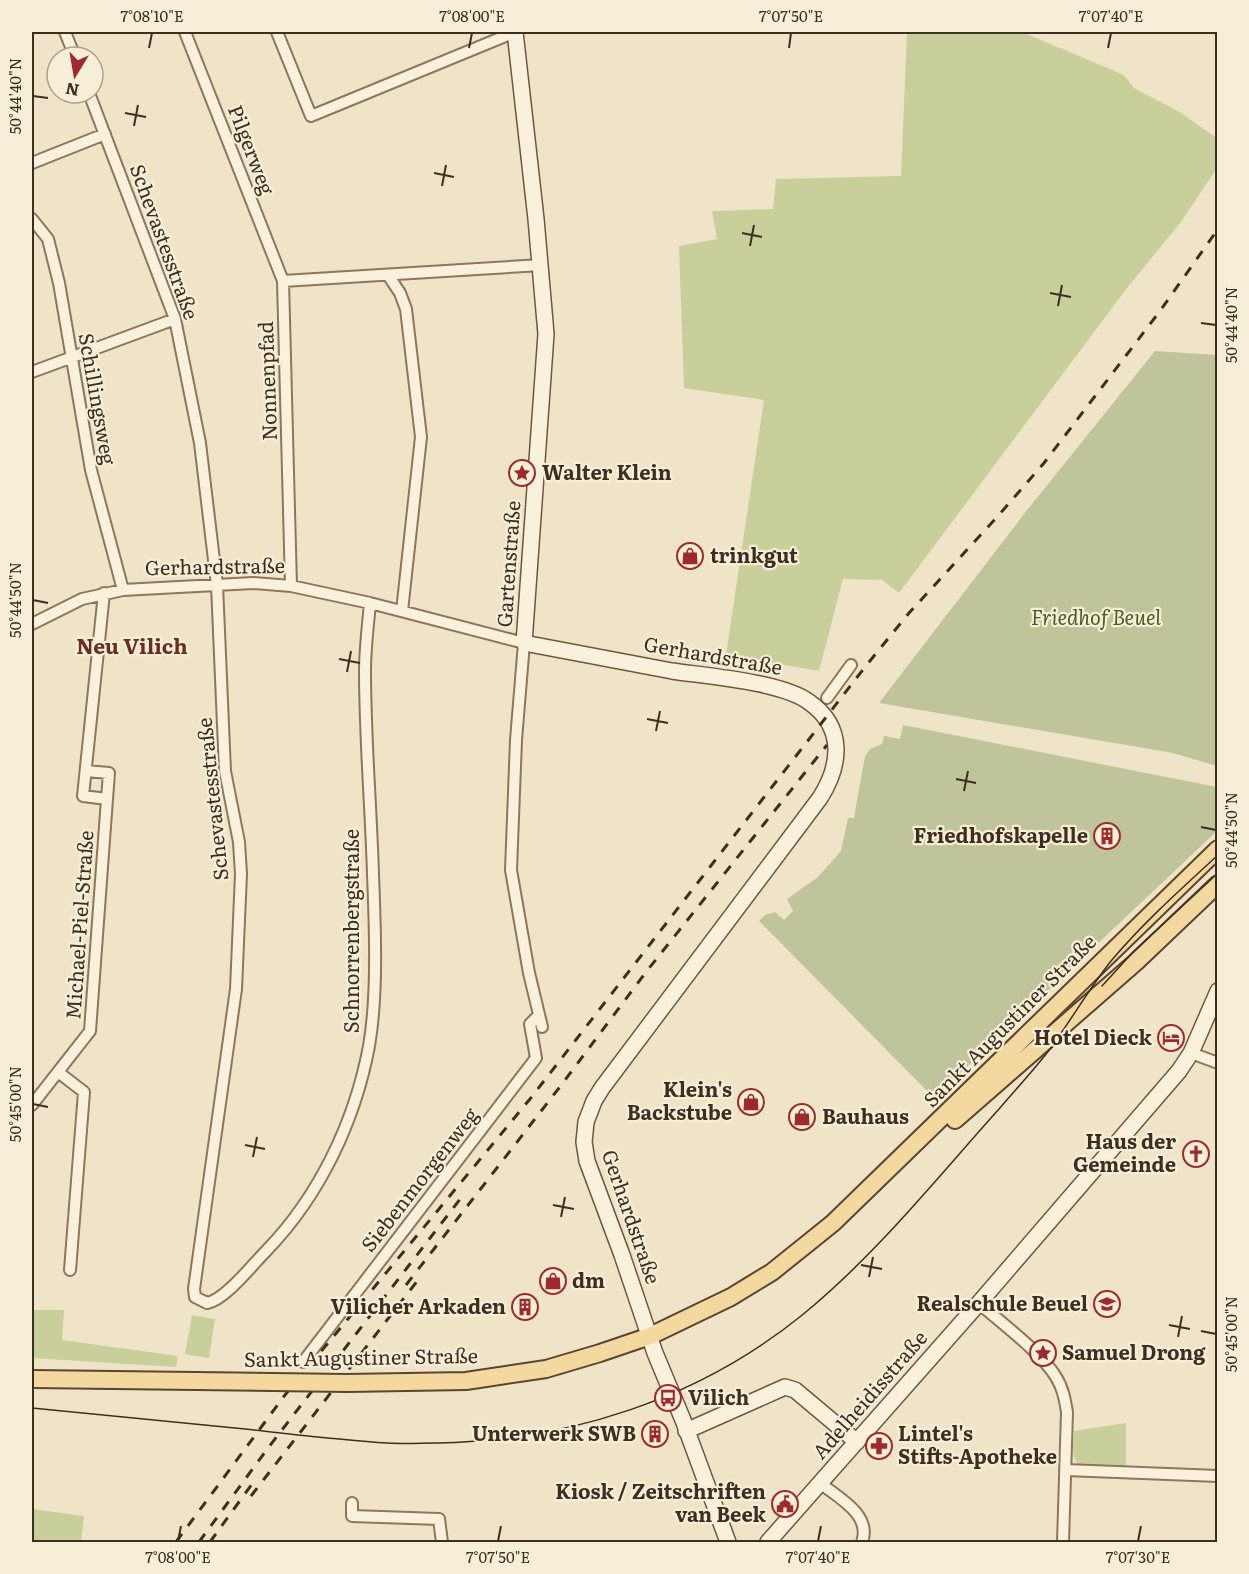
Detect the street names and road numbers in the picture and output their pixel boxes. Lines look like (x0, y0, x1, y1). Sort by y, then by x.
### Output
street label: Pilgerweg (222, 100, 284, 199)
street label: Schevastesstraße (124, 159, 208, 323)
street label: Nonnenpfad (249, 321, 283, 441)
street label: Schillingsweg (73, 330, 125, 468)
street label: Gartenstraße (488, 500, 526, 628)
street label: Gerhardstraße (145, 549, 285, 581)
street label: Gerhardstraße (642, 627, 785, 681)
street label: Schevastesstraße (188, 716, 234, 882)
street label: Michael-Piel-Straße (56, 829, 100, 1021)
street label: Schnorrenbergstraße (335, 829, 365, 1033)
street label: Sankt Augustiner Straße (915, 926, 1102, 1113)
street label: Siebenmorgenweg (352, 1100, 485, 1257)
street label: Gerhardstraße (596, 1145, 670, 1288)
street label: Adelheidisstraße (804, 1323, 933, 1465)
street label: Sankt Augustiner Straße (244, 1339, 478, 1373)

